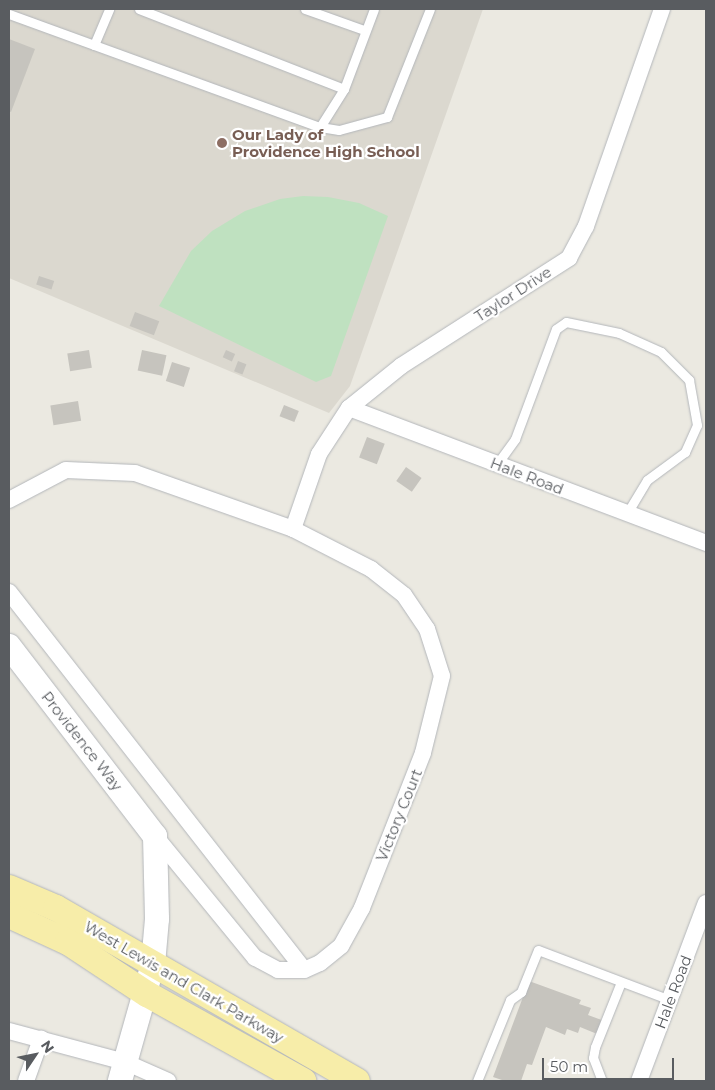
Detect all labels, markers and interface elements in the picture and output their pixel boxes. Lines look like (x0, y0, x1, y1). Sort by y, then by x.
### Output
place label: Our Lady of Providence High School (232, 125, 420, 160)
marker: Our Lady of Providence High School (216, 137, 228, 149)
street label: Taylor Drive (471, 263, 555, 325)
street label: Hale Road (488, 454, 566, 498)
street label: Providence Way (38, 688, 126, 794)
street label: Victory Court (372, 766, 426, 864)
street label: West Lewis and Clark Parkway (81, 917, 287, 1047)
street label: Hale Road (651, 953, 695, 1031)
north arrow (10, 1030, 60, 1080)
text: N (37, 1037, 58, 1056)
scale bar (545, 1048, 678, 1080)
text: 50 m (550, 1057, 588, 1076)

